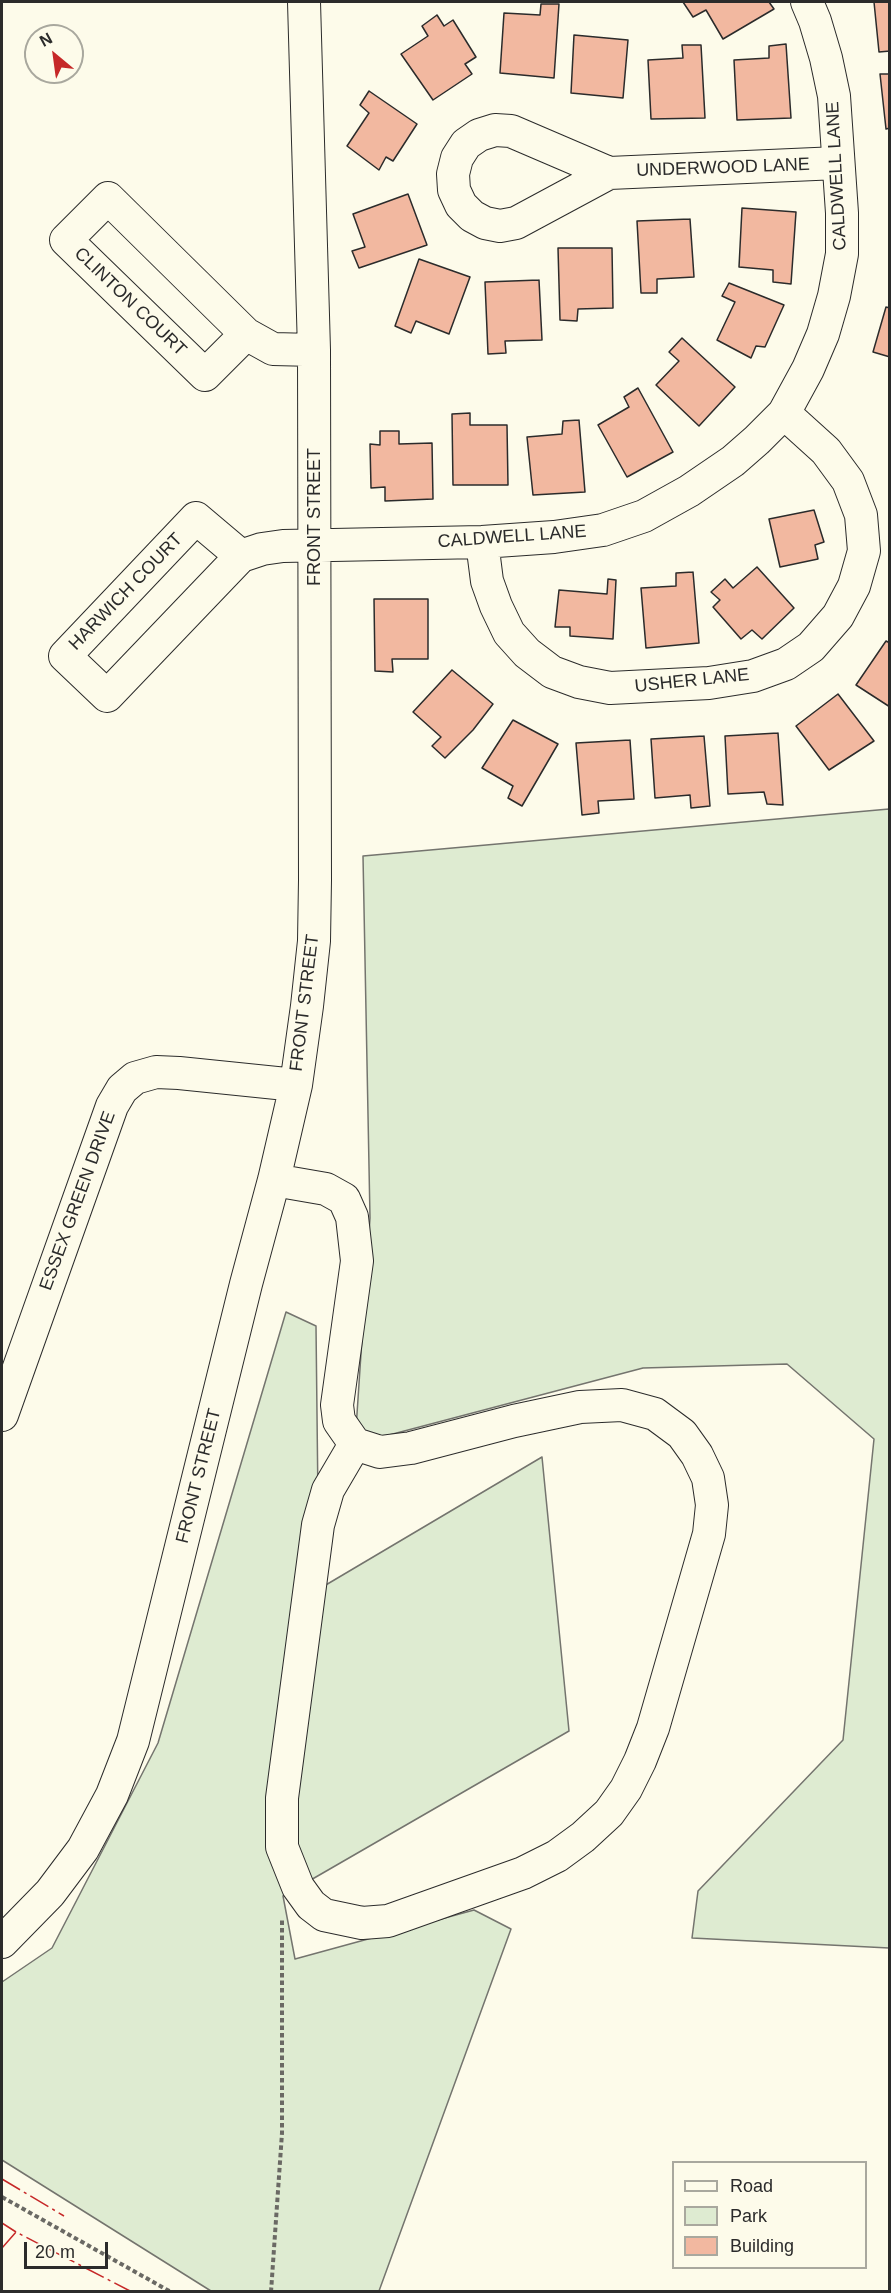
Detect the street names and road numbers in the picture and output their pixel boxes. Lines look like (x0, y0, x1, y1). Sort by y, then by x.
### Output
street label: CALDWELL LANE (822, 101, 852, 251)
street label: UNDERWOOD LANE (636, 154, 810, 182)
street label: CLINTON COURT (70, 243, 190, 361)
street label: FRONT STREET (304, 448, 326, 586)
street label: CALDWELL LANE (437, 521, 587, 553)
street label: HARWICH COURT (65, 529, 187, 655)
street label: USHER LANE (634, 664, 750, 698)
street label: FRONT STREET (286, 933, 324, 1073)
street label: ESSEX GREEN DRIVE (36, 1108, 120, 1294)
street label: FRONT STREET (172, 1406, 226, 1546)

